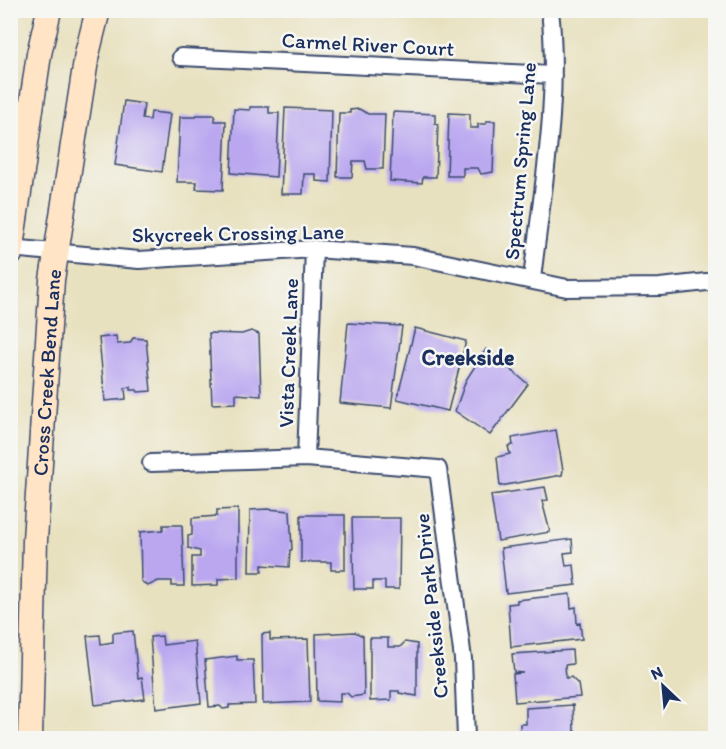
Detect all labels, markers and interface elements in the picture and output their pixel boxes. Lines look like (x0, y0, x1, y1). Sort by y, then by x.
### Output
street label: Carmel River Court (281, 27, 455, 61)
street label: Spectrum Spring Lane (499, 61, 541, 261)
street label: Skycreek Crossing Lane (132, 219, 344, 247)
street label: Cross Creek Bend Lane (27, 267, 66, 477)
street label: Vista Creek Lane (273, 278, 303, 428)
district label: Creekside (422, 344, 514, 371)
street label: Creekside Park Drive (409, 512, 453, 700)
north arrow (633, 656, 693, 716)
text: N (648, 662, 666, 684)

